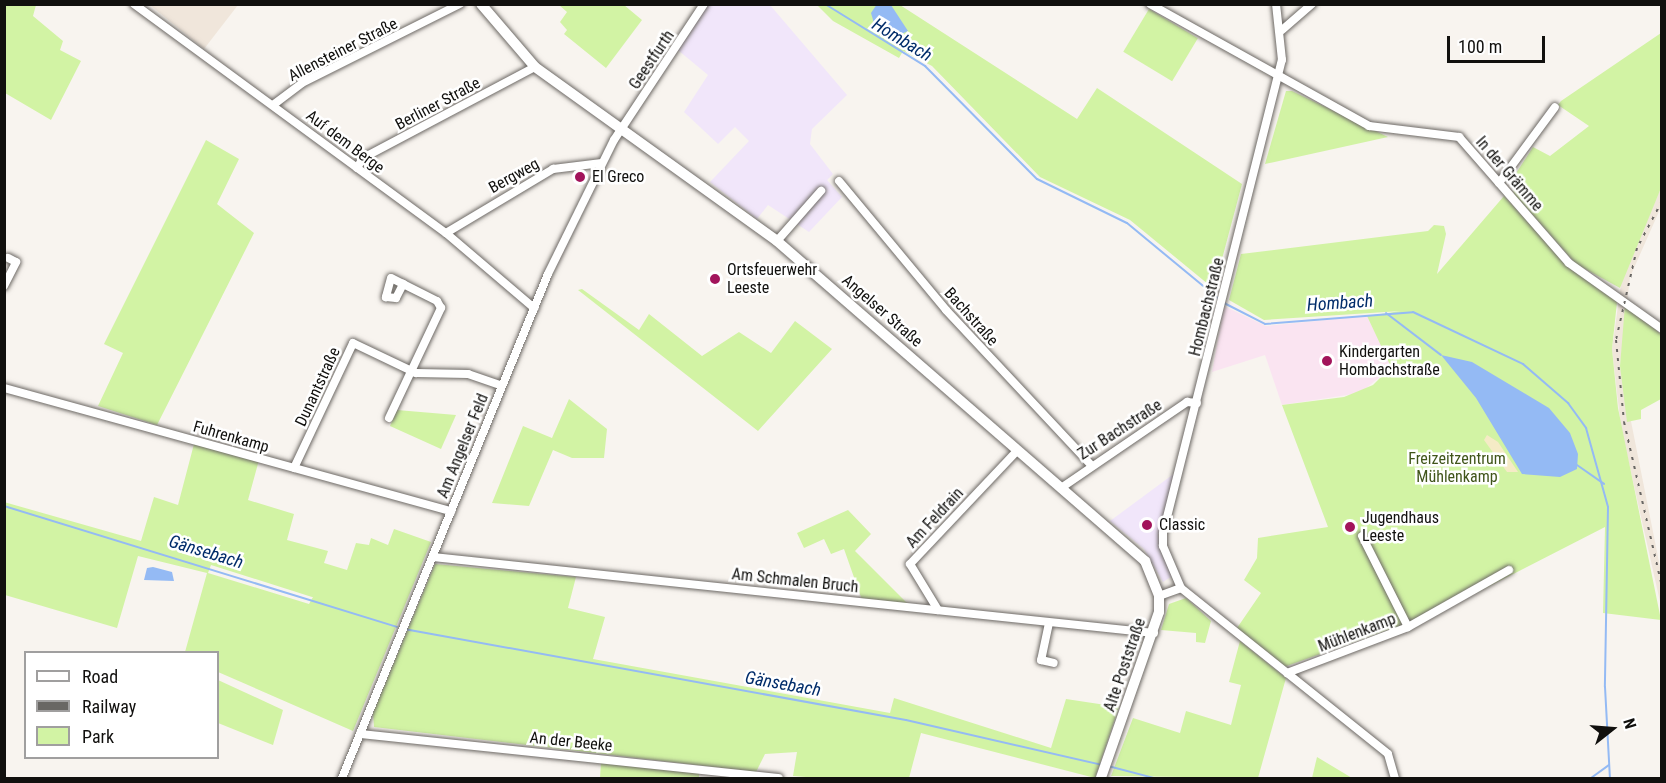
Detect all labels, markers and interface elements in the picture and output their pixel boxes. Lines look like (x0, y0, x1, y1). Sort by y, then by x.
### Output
street label: Allensteiner Straße (285, 14, 401, 86)
water label: Hombach (868, 14, 936, 66)
scale bar (1450, 24, 1548, 62)
street label: Geestfurth (625, 27, 679, 93)
text: 100 m (1458, 36, 1502, 57)
street label: Berliner Straße (392, 74, 484, 134)
street label: Auf dem Berge (302, 106, 388, 178)
street label: In der Grämme (1471, 133, 1547, 215)
street label: Bergweg (485, 154, 543, 198)
place label: El Greco (592, 167, 644, 187)
marker: El Greco (573, 170, 587, 184)
street label: Hombachstraße (1185, 256, 1229, 358)
place label: Ortsfeuerwehr Leeste (727, 260, 817, 298)
street label: Angelser Straße (838, 271, 926, 351)
marker: Ortsfeuerwehr Leeste (708, 272, 722, 286)
street label: Bachstraße (940, 284, 1002, 350)
water label: Hombach (1306, 290, 1374, 316)
place label: Kindergarten Hombachstraße (1339, 342, 1440, 380)
street label: Dunantstraße (291, 344, 345, 430)
marker: Kindergarten Hombachstraße (1320, 354, 1334, 368)
street label: Am Angelser Feld (433, 391, 493, 501)
street label: Zur Bachstraße (1074, 396, 1166, 464)
street label: Fuhrenkamp (191, 417, 271, 457)
park label: Freizeitzentrum Mühlenkamp (1408, 449, 1506, 487)
street label: Am Feldrain (902, 484, 968, 552)
place label: Jugendhaus Leeste (1362, 508, 1439, 546)
place label: Classic (1159, 515, 1205, 535)
marker: Classic (1140, 518, 1154, 532)
marker: Jugendhaus Leeste (1343, 520, 1357, 534)
water label: Gänsebach (166, 530, 246, 574)
street label: Am Schmalen Bruch (731, 565, 859, 597)
street label: Mühlenkamp (1316, 609, 1398, 657)
street label: Alte Poststraße (1100, 616, 1150, 714)
legend (24, 651, 219, 759)
text: Road (82, 666, 118, 687)
water label: Gänsebach (743, 667, 823, 701)
text: Railway (82, 696, 136, 717)
north arrow (1582, 699, 1642, 759)
text: N (1619, 716, 1640, 731)
text: Park (82, 726, 114, 747)
street label: An der Beeke (529, 728, 613, 756)

